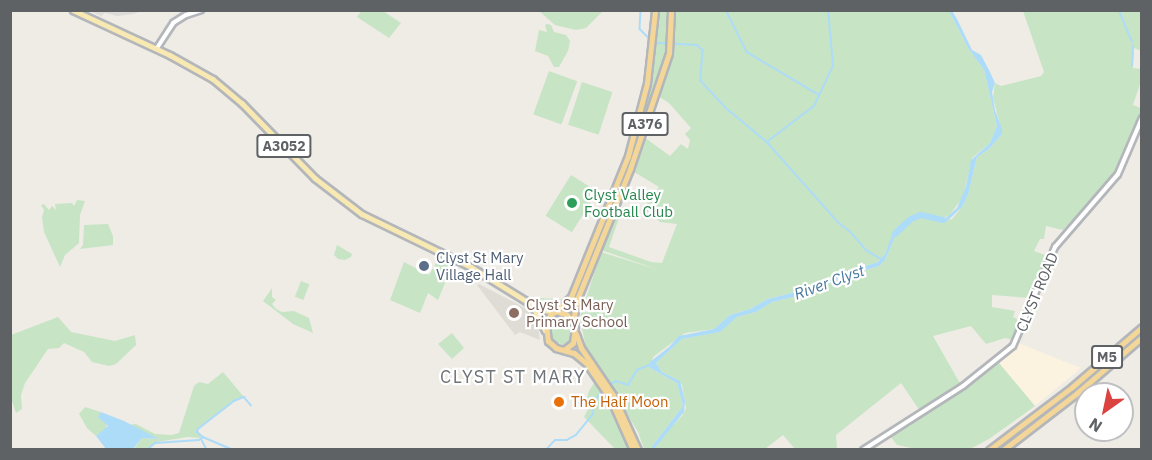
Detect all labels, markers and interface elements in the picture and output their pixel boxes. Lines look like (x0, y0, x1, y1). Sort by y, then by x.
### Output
road number: A376 (621, 113, 669, 135)
road number: A3052 (256, 135, 312, 157)
place label: Clyst Valley Football Club (584, 185, 673, 220)
marker: Clyst Valley Football Club (565, 196, 579, 210)
place label: Clyst St Mary Village Hall (436, 248, 524, 283)
street label: CLYST ROAD (1012, 250, 1062, 334)
marker: Clyst St Mary Village Hall (417, 259, 431, 273)
water label: River Clyst (791, 260, 867, 304)
place label: Clyst St Mary Primary School (526, 295, 628, 330)
marker: Clyst St Mary Primary School (507, 306, 521, 320)
road number: M5 (1090, 346, 1124, 368)
district label: CLYST ST MARY (440, 366, 586, 388)
north arrow (1074, 382, 1134, 442)
place label: The Half Moon (571, 393, 668, 411)
marker: The Half Moon (552, 395, 566, 409)
text: N (1085, 414, 1106, 437)

